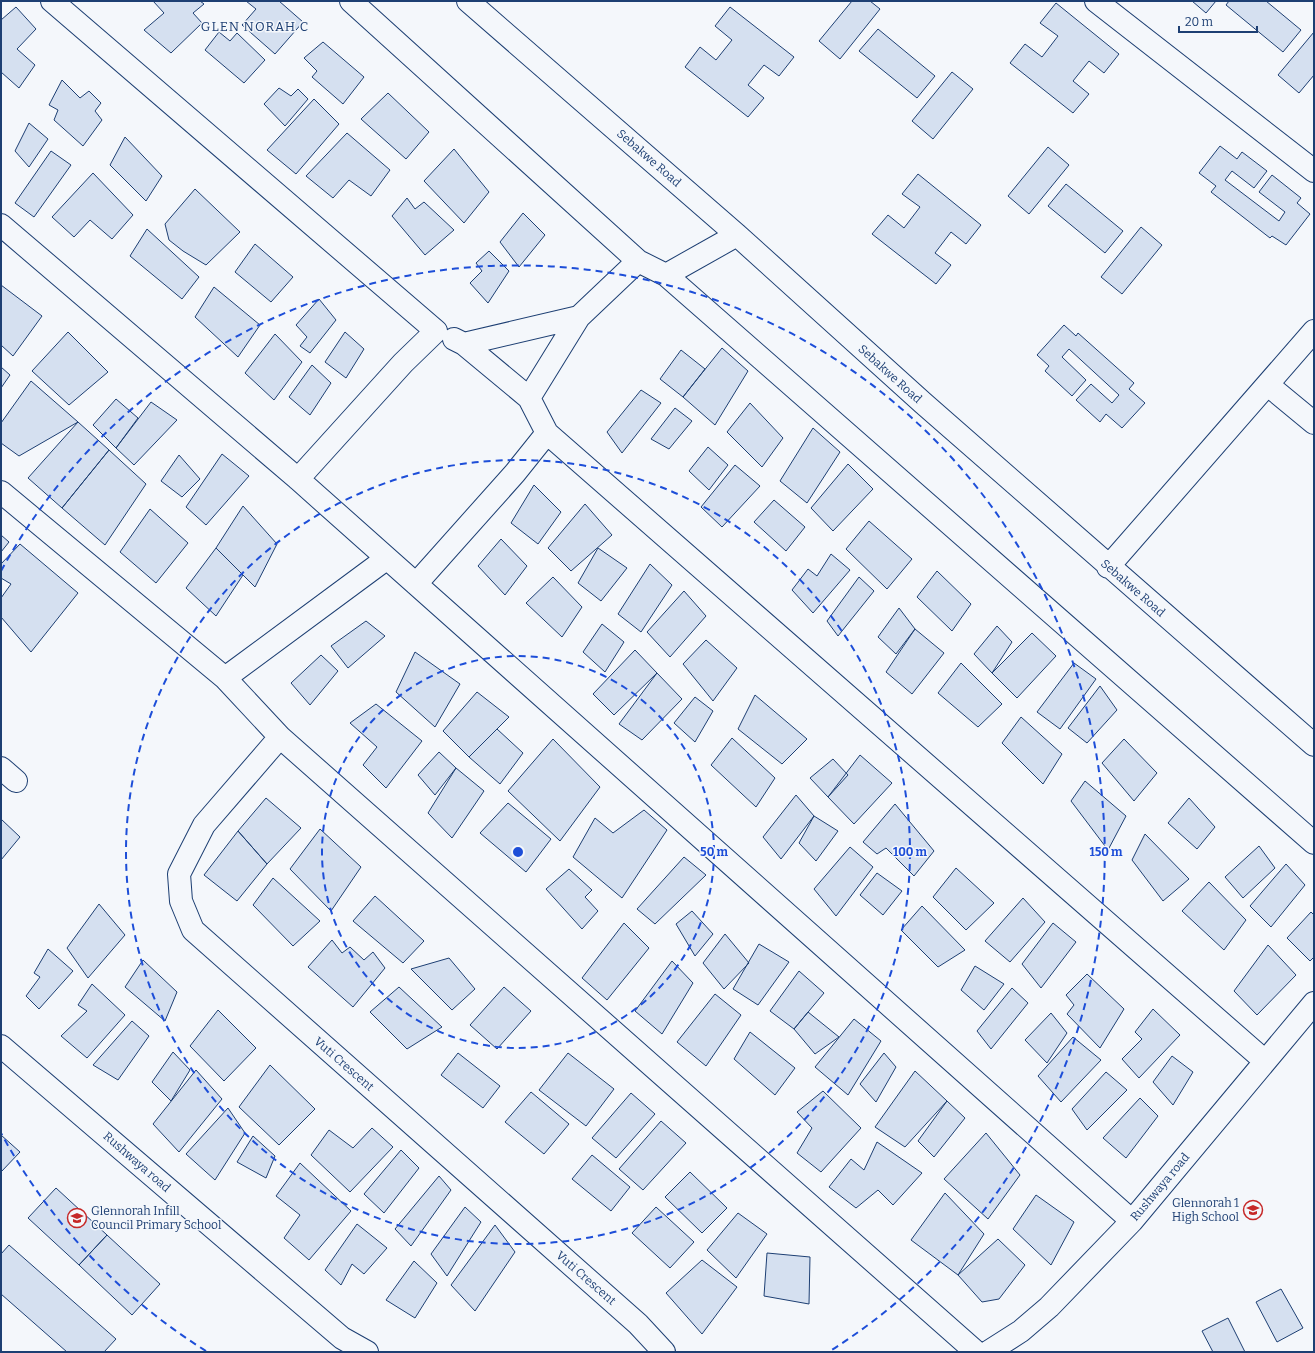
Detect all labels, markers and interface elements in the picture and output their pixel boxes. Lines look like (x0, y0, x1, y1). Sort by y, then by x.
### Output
scale bar (1179, 8, 1257, 34)
text: 20 m (1185, 15, 1214, 29)
district label: GLEN NORAH C (201, 19, 309, 34)
street label: Sebakwe Road (614, 126, 684, 190)
street label: Sebakwe Road (855, 342, 925, 406)
street label: Sebakwe Road (1098, 556, 1168, 620)
centre of rings (511, 845, 525, 859)
text: 50 m (700, 845, 728, 859)
text: 100 m (893, 845, 928, 859)
text: 150 m (1090, 845, 1123, 859)
street label: Vuti Crescent (311, 1034, 377, 1094)
street label: Rushwaya road (101, 1129, 173, 1195)
street label: Rushwaya road (1128, 1150, 1192, 1224)
place label: Glennorah 1 High School (1172, 1196, 1240, 1224)
school or university icon: Glennorah 1 High School (1242, 1199, 1264, 1221)
place label: Glennorah Infill Council Primary School (91, 1204, 222, 1232)
school or university icon: Glennorah Infill Council Primary School (66, 1207, 88, 1229)
street label: Vuti Crescent (553, 1248, 619, 1308)

